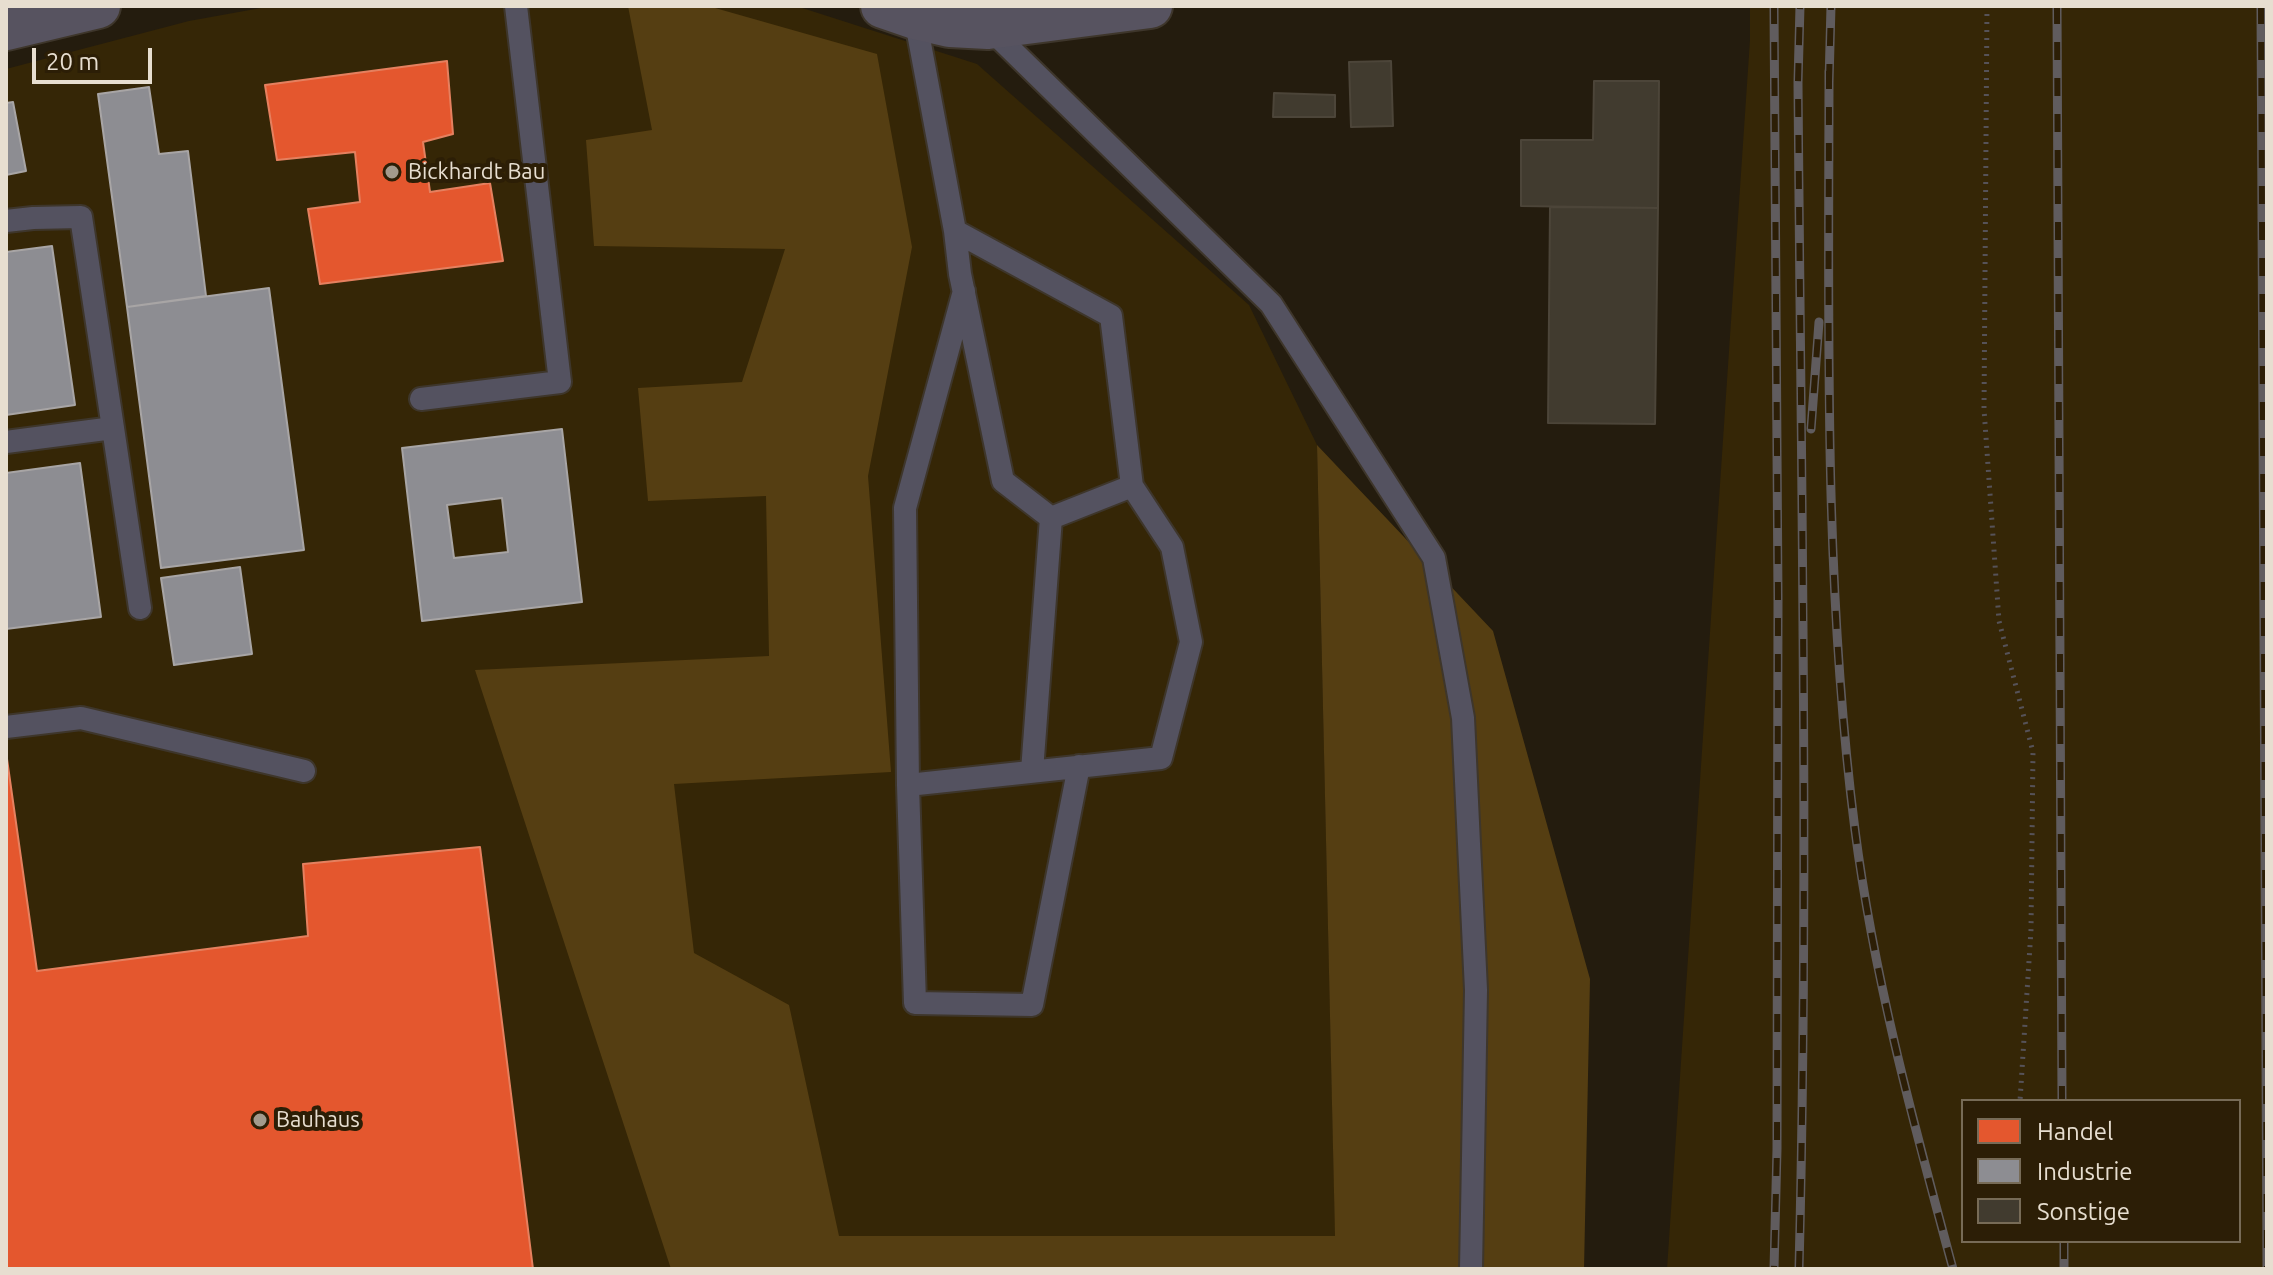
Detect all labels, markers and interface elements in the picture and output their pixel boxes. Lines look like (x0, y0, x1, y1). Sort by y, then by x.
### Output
scale bar (36, 32, 156, 82)
text: 20 m (46, 48, 99, 75)
place label: Bickhardt Bau (408, 159, 545, 185)
marker: Bickhardt Bau (383, 163, 401, 181)
legend (1961, 1099, 2241, 1243)
place label: Bauhaus (276, 1107, 360, 1133)
marker: Bauhaus (251, 1111, 269, 1129)
text: Handel (2037, 1118, 2113, 1145)
text: Industrie (2037, 1158, 2133, 1185)
text: Sonstige (2037, 1198, 2130, 1225)

